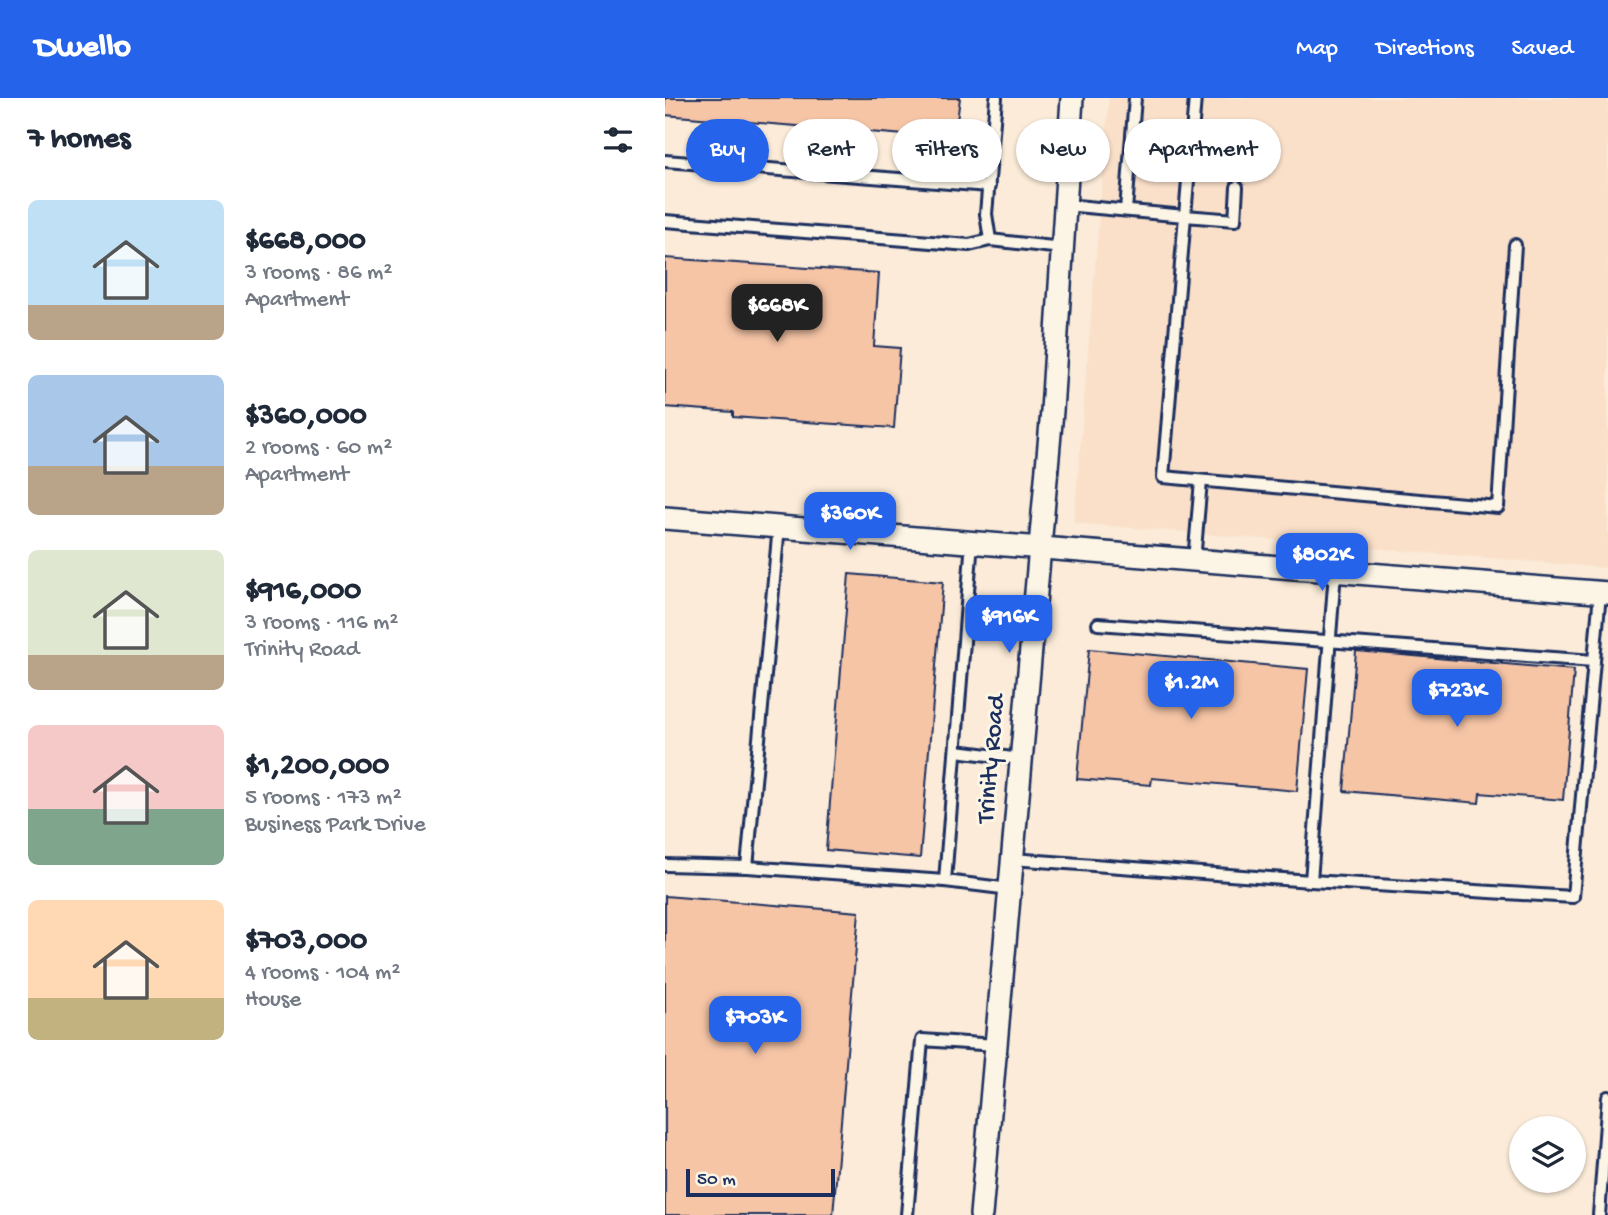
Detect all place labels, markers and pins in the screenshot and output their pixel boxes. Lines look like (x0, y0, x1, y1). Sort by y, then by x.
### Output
pin: $668K (728, 285, 826, 344)
pin: $360K (801, 492, 899, 552)
pin: $802K (1273, 533, 1371, 593)
pin: $916K (960, 596, 1058, 655)
pin: $1.2M (1142, 662, 1240, 721)
pin: $723K (1408, 670, 1506, 729)
pin: $703K (706, 996, 804, 1056)

